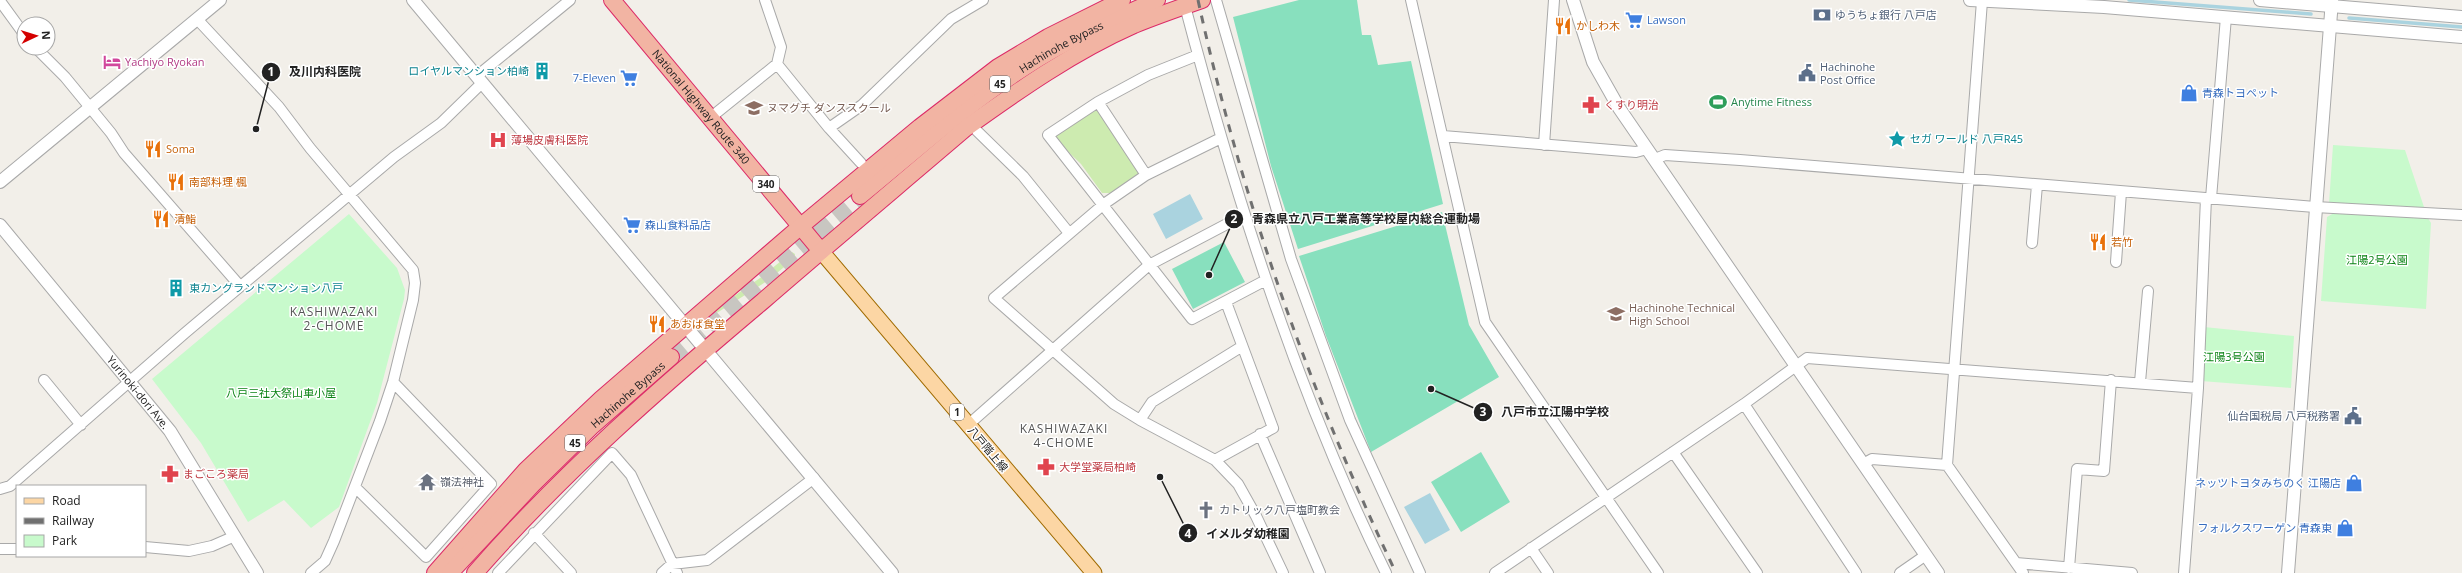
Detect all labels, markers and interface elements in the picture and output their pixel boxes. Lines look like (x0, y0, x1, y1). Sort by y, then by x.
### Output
bank icon: ゆうちょ銀行 八戸店 (1812, 5, 1832, 25)
place label: ゆうちょ銀行 八戸店 (1835, 7, 1937, 22)
supermarket icon: Lawson (1624, 10, 1644, 30)
place label: Lawson (1647, 12, 1686, 27)
north arrow (16, 16, 56, 56)
restaurant icon: かしわ木 (1553, 16, 1573, 36)
street label: Hachinohe Bypass (1016, 17, 1106, 76)
place label: かしわ木 (1576, 18, 1620, 33)
text: N (39, 30, 54, 40)
street label: National Highway Route 340 (649, 46, 753, 167)
hotel icon: Yachiyo Ryokan (102, 52, 122, 72)
place label: Yachiyo Ryokan (125, 54, 205, 69)
place label: Hachinohe Post Office (1820, 59, 1875, 87)
callout: 及川内科医院 (261, 60, 369, 84)
building icon: ロイヤルマンション柏崎 (532, 61, 552, 81)
text: 1 (268, 63, 274, 80)
text: 及川内科医院 (289, 63, 361, 80)
place label: ロイヤルマンション柏崎 (408, 63, 529, 78)
public building icon: Hachinohe Post Office (1797, 63, 1817, 83)
supermarket icon: 7-Eleven (619, 68, 639, 88)
place label: 7-Eleven (573, 70, 616, 85)
road number: 45 (990, 76, 1010, 92)
shop icon: 青森トヨペット (2179, 83, 2199, 103)
place label: 青森トヨペット (2202, 85, 2279, 100)
sports icon: Anytime Fitness (1708, 92, 1728, 112)
place label: Anytime Fitness (1731, 94, 1812, 109)
pharmacy icon: くすり明治 (1581, 95, 1601, 115)
place label: くすり明治 (1604, 97, 1659, 112)
school or university icon: ヌマグチ ダンススクール (744, 98, 764, 118)
place label: ヌマグチ ダンススクール (767, 100, 891, 115)
place icon: セガ ワールド 八戸R45 (1887, 129, 1907, 149)
hospital icon: 薄場皮膚科医院 (488, 130, 508, 150)
place label: セガ ワールド 八戸R45 (1910, 131, 2023, 146)
place label: 薄場皮膚科医院 (511, 132, 588, 147)
restaurant icon: Soma (143, 139, 163, 159)
place label: Soma (166, 141, 195, 156)
restaurant icon: 南部料理 楓 (166, 172, 186, 192)
place label: 南部料理 楓 (189, 174, 247, 189)
road number: 340 (753, 176, 779, 192)
callout: 青森県立八戸工業高等学校屋内総合運動場 (1224, 207, 1488, 231)
restaurant icon: 清鮨 (151, 209, 171, 229)
text: 2 (1231, 210, 1238, 227)
text: 青森県立八戸工業高等学校屋内総合運動場 (1252, 210, 1480, 227)
place label: 清鮨 (174, 211, 196, 226)
supermarket icon: 森山食料品店 (622, 215, 642, 235)
place label: 森山食料品店 (645, 217, 711, 232)
restaurant icon: 若竹 (2088, 232, 2108, 252)
place label: 若竹 (2111, 234, 2133, 249)
park label: 江陽2号公園 (2346, 252, 2408, 267)
building icon: 東カングランドマンション八戸 (166, 278, 186, 298)
place label: 東カングランドマンション八戸 (189, 280, 343, 295)
place label: Hachinohe Technical High School (1629, 300, 1735, 328)
district label: KASHIWAZAKI 2-CHOME (290, 303, 378, 334)
school or university icon: Hachinohe Technical High School (1606, 304, 1626, 324)
restaurant icon: あおば食堂 (647, 314, 667, 334)
place label: あおば食堂 (670, 316, 725, 331)
park label: 江陽3号公園 (2203, 349, 2265, 364)
street label: Yurinoki-dori Ave. (104, 352, 173, 432)
street label: Hachinohe Bypass (587, 358, 668, 431)
park label: 八戸三社大祭山車小屋 (226, 385, 336, 400)
callout: 八戸市立江陽中学校 (1473, 400, 1617, 424)
text: 3 (1480, 403, 1487, 420)
text: 八戸市立江陽中学校 (1501, 403, 1609, 420)
road number: 1 (950, 404, 964, 420)
public building icon: 仙台国税局 八戸税務署 (2343, 406, 2363, 426)
place label: 仙台国税局 八戸税務署 (2227, 408, 2340, 423)
district label: KASHIWAZAKI 4-CHOME (1020, 420, 1108, 451)
street label: 八戸階上線 (965, 423, 1012, 475)
road number: 45 (565, 435, 585, 451)
pharmacy icon: 大学堂薬局柏崎 (1036, 457, 1056, 477)
place label: 大学堂薬局柏崎 (1059, 459, 1136, 474)
pharmacy icon: まごころ薬局 (160, 464, 180, 484)
place label: まごころ薬局 (183, 466, 249, 481)
temple icon: 嶺法神社 (417, 472, 437, 492)
shop icon: ネッツトヨタみちのく 江陽店 (2344, 473, 2364, 493)
place label: 嶺法神社 (440, 474, 484, 489)
place label: ネッツトヨタみちのく 江陽店 (2195, 475, 2341, 490)
legend (16, 485, 146, 557)
text: Road (52, 492, 81, 509)
church icon: カトリック八戸塩町教会 (1196, 500, 1216, 520)
place label: カトリック八戸塩町教会 (1219, 502, 1340, 517)
text: Railway (52, 512, 95, 529)
shop icon: フォルクスワーゲン 青森東 (2335, 518, 2355, 538)
place label: フォルクスワーゲン 青森東 (2197, 520, 2332, 535)
callout: イメルダ幼稚園 (1178, 521, 1298, 545)
text: 4 (1185, 525, 1192, 542)
text: イメルダ幼稚園 (1206, 525, 1290, 542)
text: Park (52, 532, 78, 549)

